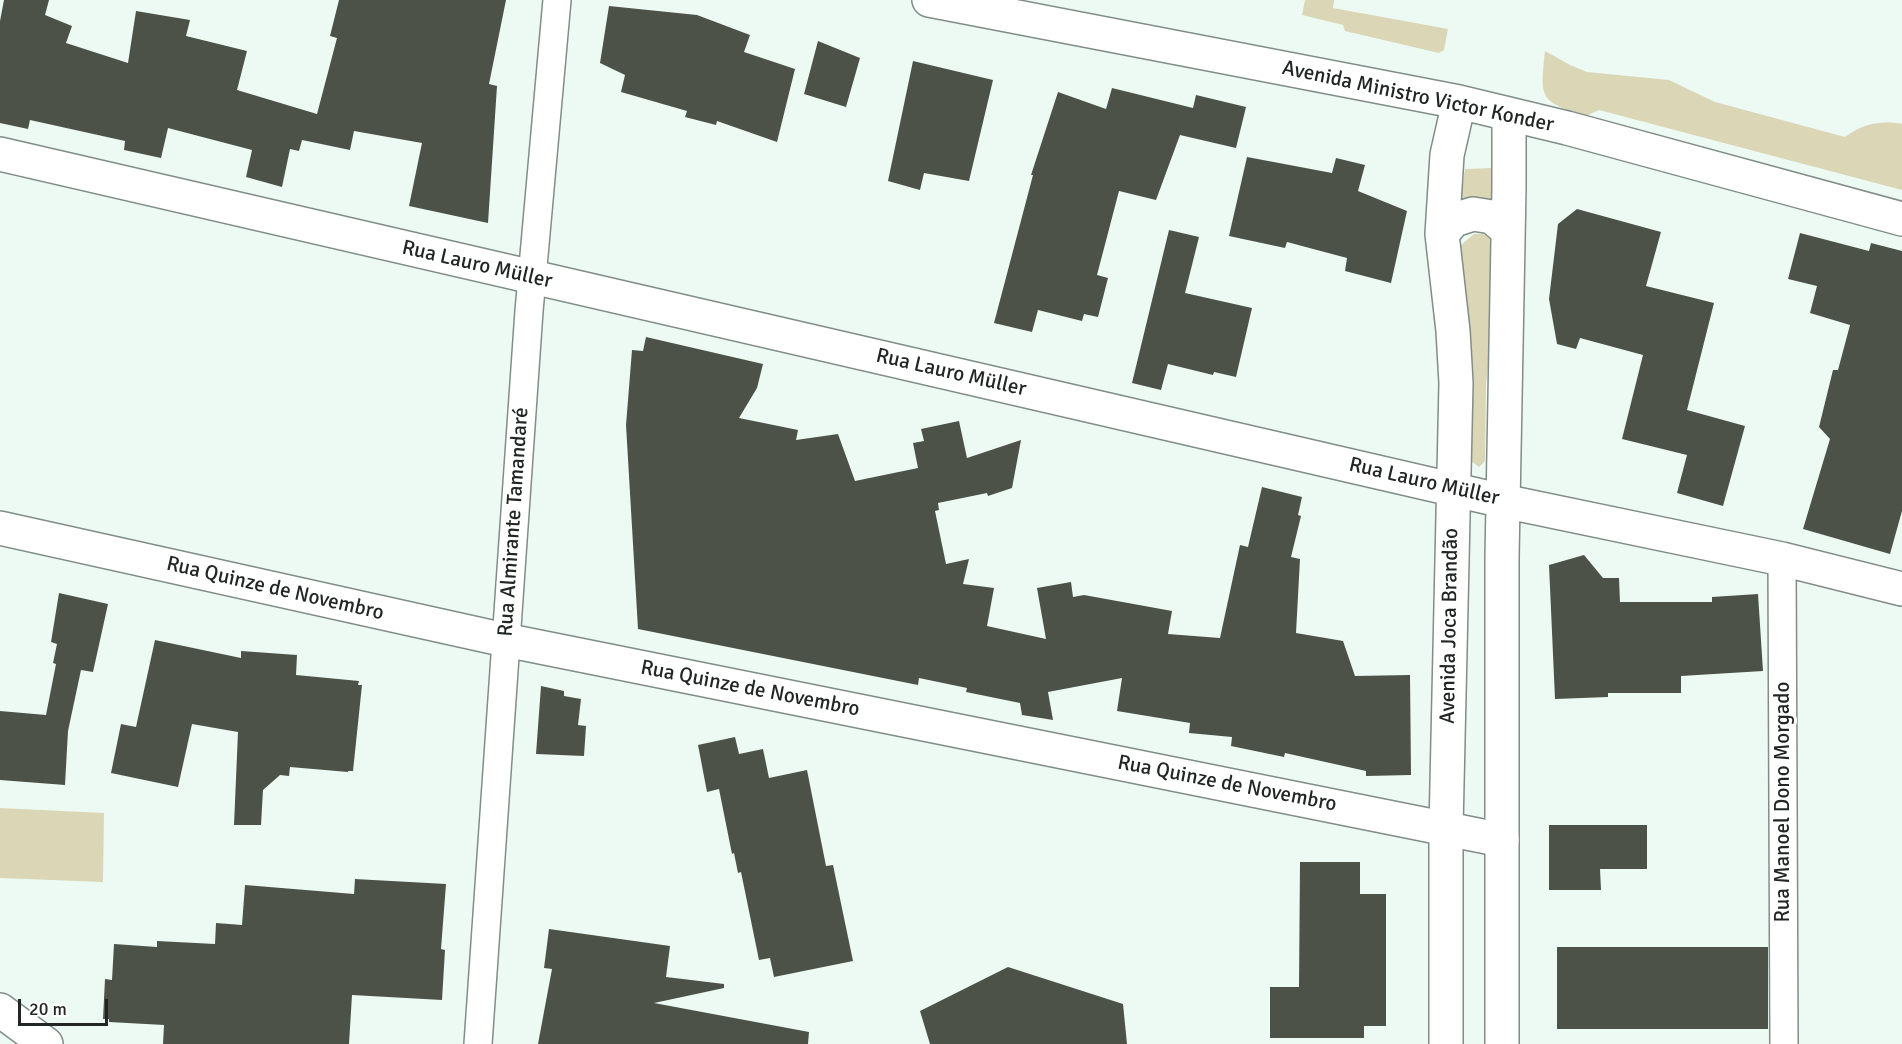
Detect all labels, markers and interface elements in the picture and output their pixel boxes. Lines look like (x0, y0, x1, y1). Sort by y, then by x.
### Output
street label: Avenida Ministro Victor Konder (1280, 56, 1556, 138)
street label: Rua Lauro Müller (400, 235, 554, 295)
street label: Rua Lauro Müller (874, 343, 1028, 403)
street label: Rua Almirante Tamandaré (493, 406, 535, 638)
street label: Rua Lauro Müller (1347, 452, 1501, 512)
street label: Avenida Joca Brandão (1436, 528, 1464, 724)
street label: Rua Quinze de Novembro (164, 552, 386, 626)
street label: Rua Quinze de Novembro (638, 655, 862, 723)
street label: Rua Manoel Dono Morgado (1770, 682, 1796, 922)
street label: Rua Quinze de Novembro (1115, 750, 1339, 818)
scale bar (21, 987, 111, 1025)
text: 20 m (29, 998, 67, 1020)

